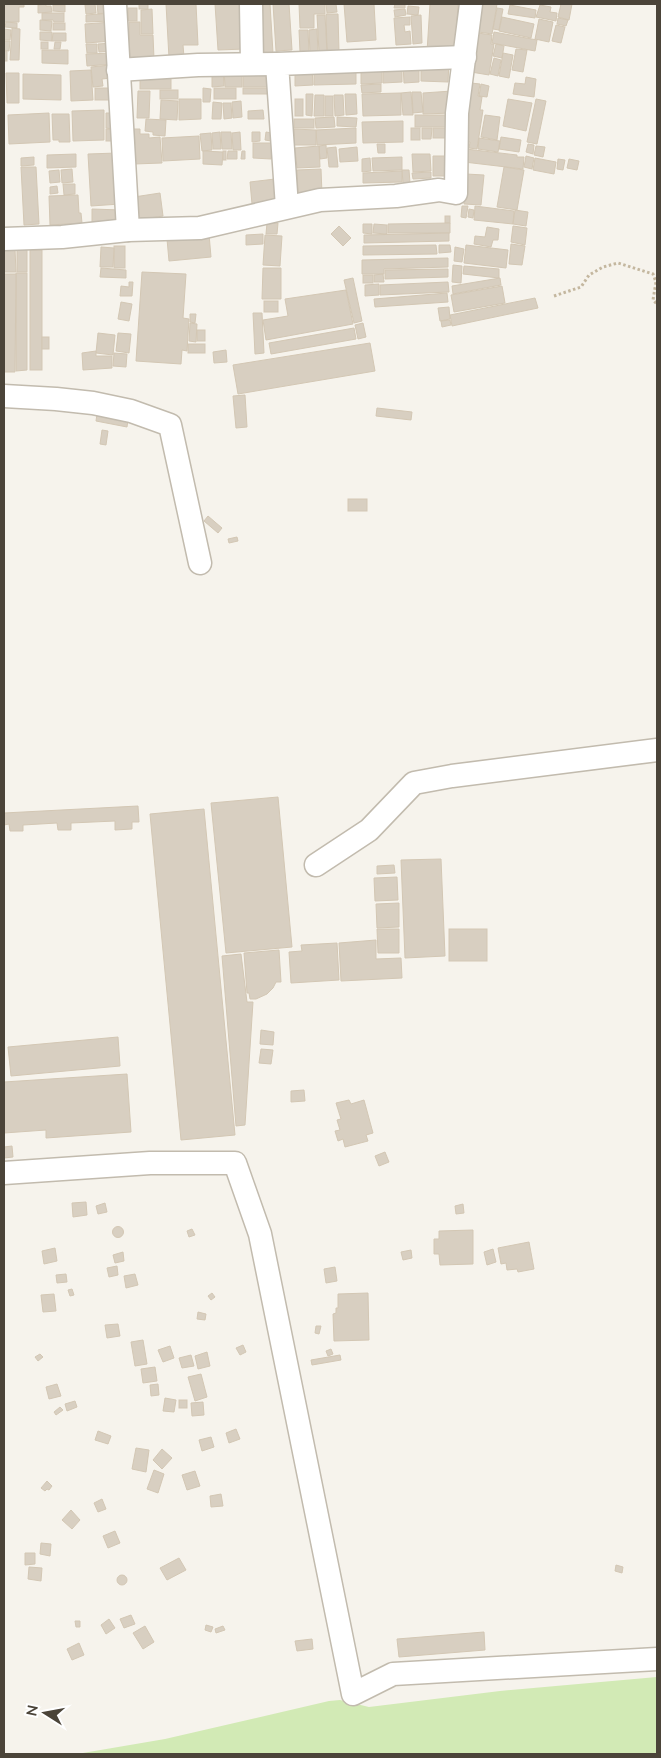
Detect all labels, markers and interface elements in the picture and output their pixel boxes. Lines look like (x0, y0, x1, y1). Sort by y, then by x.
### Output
north arrow (20, 1688, 70, 1738)
text: N (22, 1704, 41, 1717)

